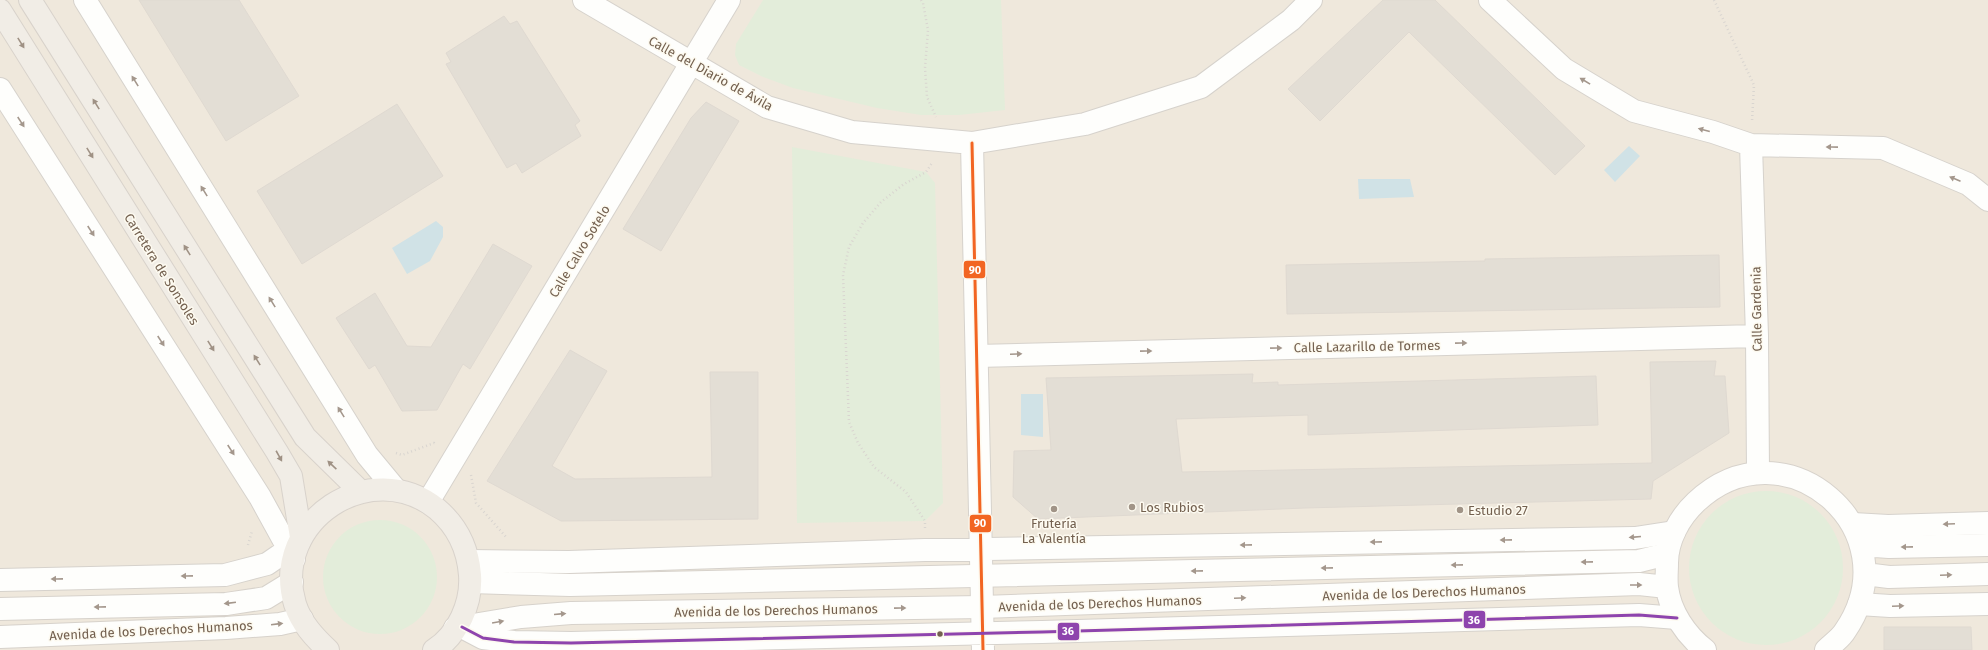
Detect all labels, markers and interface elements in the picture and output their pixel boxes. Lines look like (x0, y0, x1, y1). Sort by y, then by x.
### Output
street label: Calle del Diario de Ávila (646, 33, 776, 114)
one-way arrow (17, 37, 24, 49)
one-way arrow (131, 76, 139, 86)
one-way arrow (1579, 78, 1591, 85)
one-way arrow (92, 98, 99, 110)
one-way arrow (17, 117, 25, 127)
one-way arrow (1698, 126, 1710, 132)
one-way arrow (1825, 144, 1838, 150)
one-way arrow (86, 147, 93, 159)
one-way arrow (1949, 175, 1961, 181)
one-way arrow (200, 186, 207, 197)
street label: Calle Calvo Sotelo (546, 202, 613, 300)
street label: Carretera de Sonsoles (121, 211, 202, 328)
one-way arrow (87, 226, 95, 236)
one-way arrow (184, 244, 191, 255)
line badge: 90 (963, 260, 986, 279)
text: 90 (969, 264, 982, 277)
street label: Calle Gardenia (1748, 266, 1765, 352)
one-way arrow (269, 296, 276, 308)
one-way arrow (157, 336, 165, 346)
street label: Calle Lazarillo de Tormes (1294, 338, 1440, 355)
one-way arrow (207, 340, 214, 352)
one-way arrow (1455, 340, 1467, 347)
one-way arrow (1270, 345, 1283, 351)
one-way arrow (1140, 348, 1153, 354)
one-way arrow (1010, 351, 1022, 358)
one-way arrow (253, 354, 260, 365)
one-way arrow (337, 407, 345, 417)
one-way arrow (227, 445, 235, 455)
one-way arrow (276, 450, 283, 462)
one-way arrow (327, 460, 337, 470)
place label: Los Rubios (1140, 500, 1204, 515)
marker: Los Rubios (1127, 502, 1137, 512)
place label: Estudio 27 (1468, 503, 1528, 518)
marker: Frutería La Valentía (1049, 504, 1059, 514)
marker: Estudio 27 (1455, 505, 1465, 515)
line badge: 90 (969, 514, 992, 533)
place label: Frutería La Valentía (1022, 516, 1086, 546)
text: 90 (974, 517, 987, 530)
one-way arrow (1942, 521, 1955, 527)
one-way arrow (1629, 534, 1642, 541)
one-way arrow (1499, 537, 1512, 543)
one-way arrow (1369, 539, 1382, 545)
one-way arrow (1240, 541, 1252, 548)
one-way arrow (1900, 544, 1913, 550)
one-way arrow (1580, 559, 1593, 565)
one-way arrow (1450, 562, 1463, 568)
one-way arrow (1320, 565, 1333, 571)
one-way arrow (1191, 568, 1203, 575)
one-way arrow (1940, 572, 1953, 578)
one-way arrow (180, 573, 193, 579)
one-way arrow (50, 576, 63, 582)
street label: Avenida de los Derechos Humanos (1322, 581, 1526, 604)
one-way arrow (1630, 582, 1643, 588)
street label: Avenida de los Derechos Humanos (998, 592, 1202, 615)
one-way arrow (1234, 595, 1247, 601)
one-way arrow (224, 600, 236, 606)
street label: Avenida de los Derechos Humanos (674, 601, 878, 620)
one-way arrow (1892, 603, 1905, 609)
one-way arrow (93, 604, 106, 610)
one-way arrow (894, 605, 907, 611)
one-way arrow (554, 610, 566, 617)
line badge: 36 (1463, 610, 1486, 629)
text: 36 (1467, 614, 1480, 627)
street label: Avenida de los Derechos Humanos (49, 618, 253, 643)
one-way arrow (492, 618, 504, 624)
one-way arrow (271, 621, 283, 627)
line badge: 36 (1057, 622, 1080, 641)
text: 36 (1061, 625, 1074, 638)
unlabelled marker (935, 629, 945, 639)

